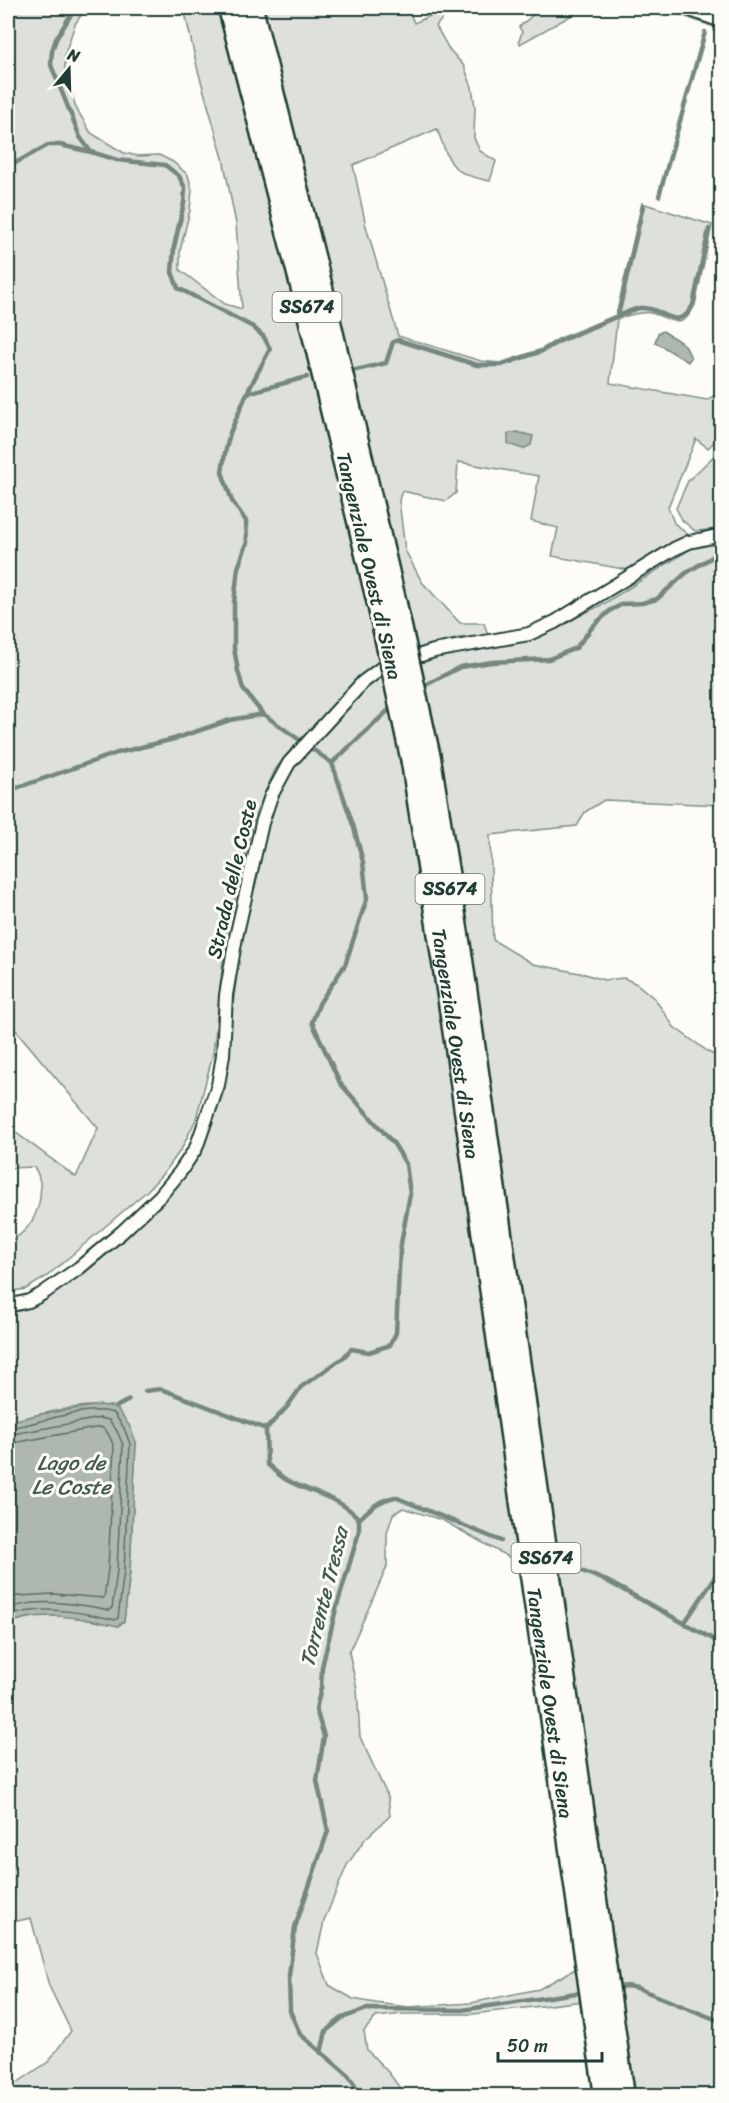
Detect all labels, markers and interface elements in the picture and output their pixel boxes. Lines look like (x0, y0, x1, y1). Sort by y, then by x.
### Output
north arrow (39, 39, 99, 99)
text: N (63, 39, 85, 71)
road number: SS674 (272, 292, 342, 322)
street label: Tangenziale Ovest di Siena (326, 449, 412, 683)
street label: Strada delle Coste (197, 796, 267, 962)
road number: SS674 (416, 874, 484, 904)
street label: Tangenziale Ovest di Siena (421, 926, 490, 1161)
water label: Lago de Le Coste (32, 1444, 112, 1506)
water label: Torrente Tressa (288, 1521, 360, 1671)
road number: SS674 (512, 1543, 580, 1573)
street label: Tangenziale Ovest di Siena (517, 1585, 584, 1821)
scale bar (498, 2025, 602, 2063)
text: 50 m (507, 2030, 548, 2062)

